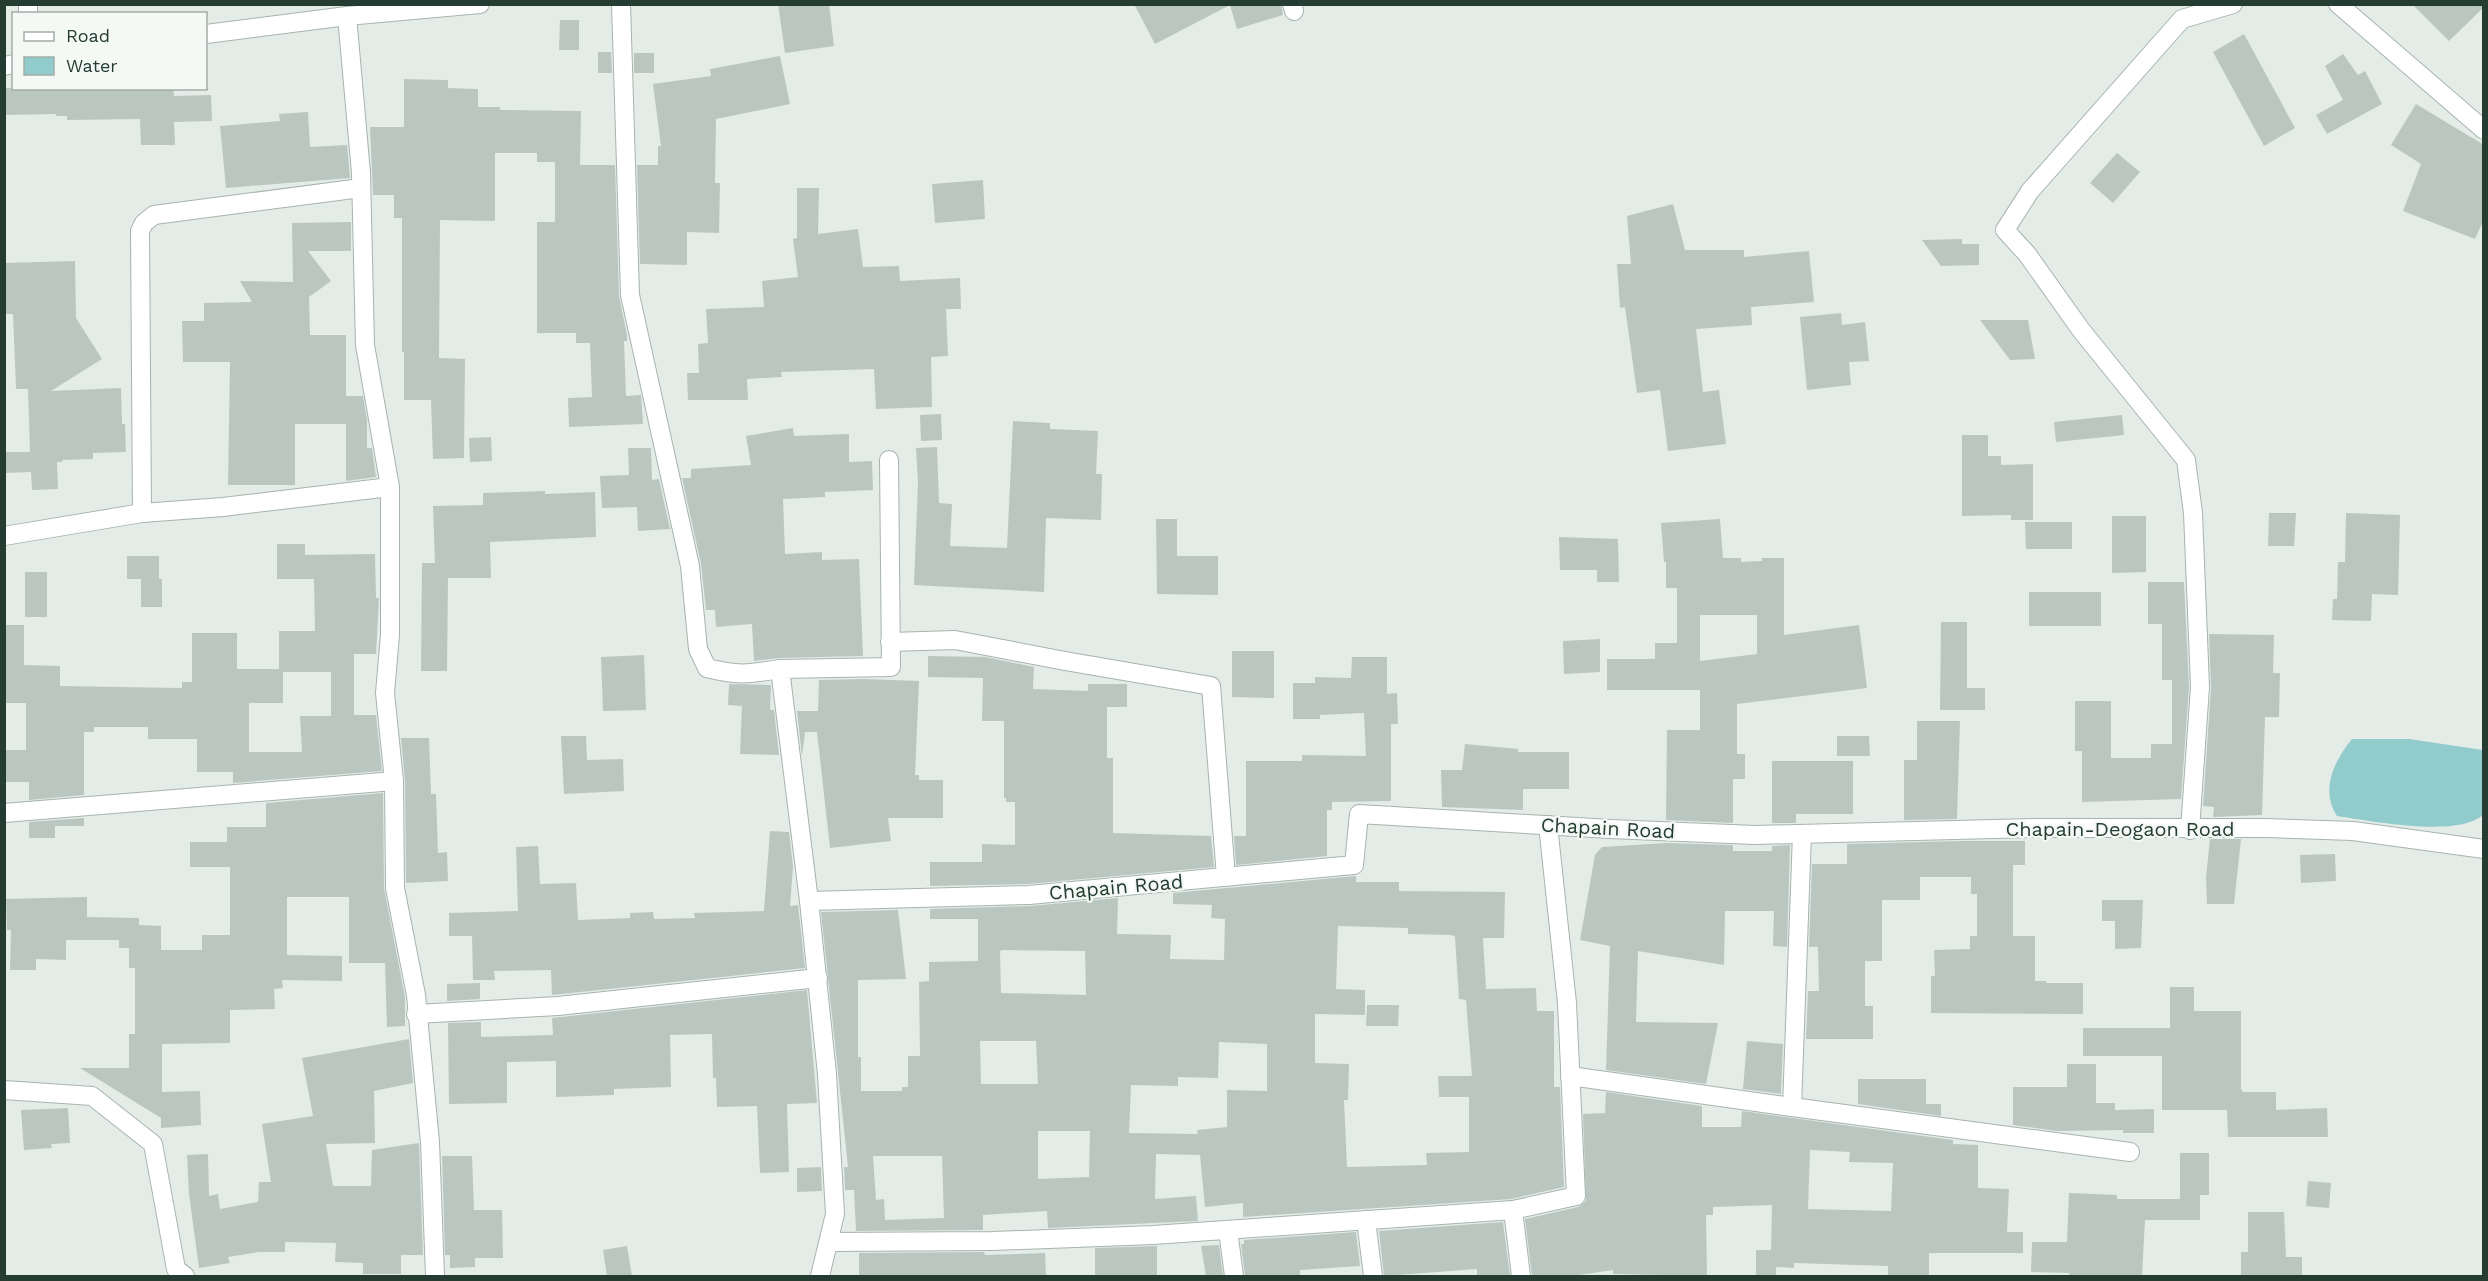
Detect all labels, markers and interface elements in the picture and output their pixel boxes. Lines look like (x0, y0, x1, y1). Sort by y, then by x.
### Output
legend (12, 12, 207, 90)
text: Road (66, 25, 110, 46)
text: Water (66, 55, 118, 76)
street label: Chapain Road (1540, 812, 1676, 844)
street label: Chapain-Deogaon Road (2005, 817, 2235, 841)
street label: Chapain Road (1048, 869, 1184, 905)

